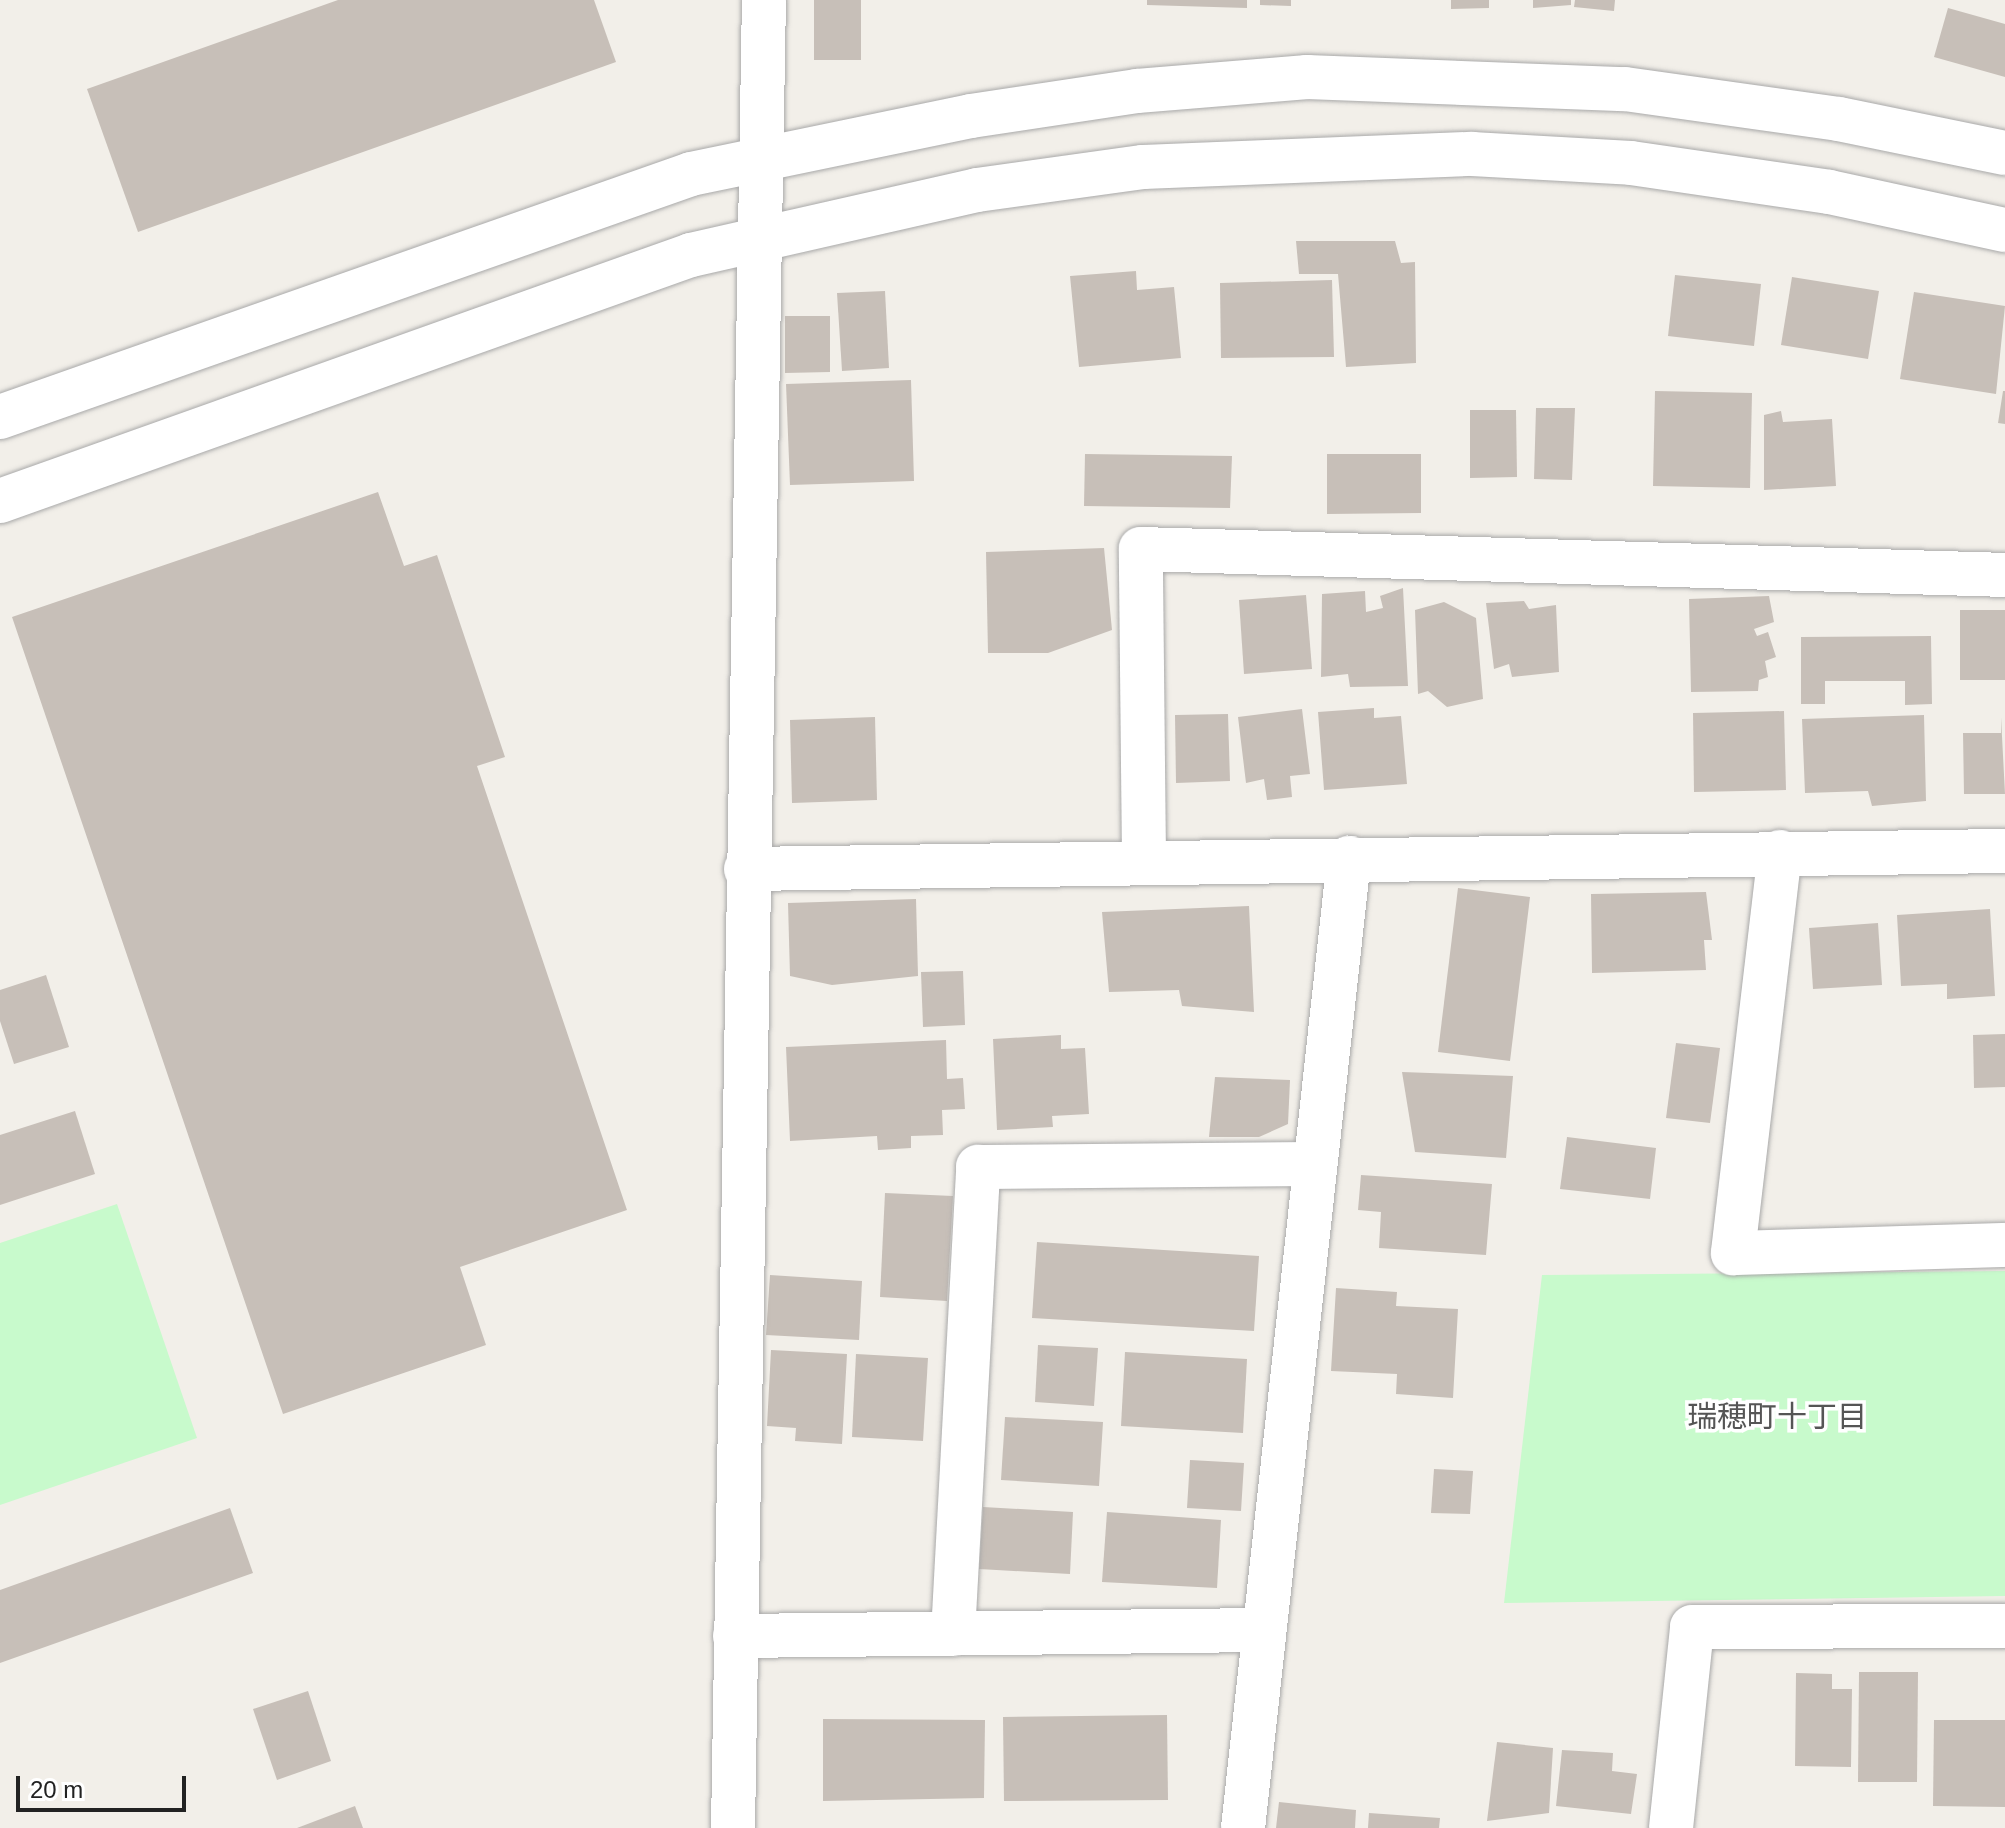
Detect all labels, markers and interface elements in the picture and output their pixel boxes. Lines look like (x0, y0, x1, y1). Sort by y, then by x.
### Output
district label: 瑞穂町十丁目 (1687, 1399, 1867, 1435)
scale bar (20, 1760, 190, 1810)
text: 20 m (30, 1776, 83, 1803)

